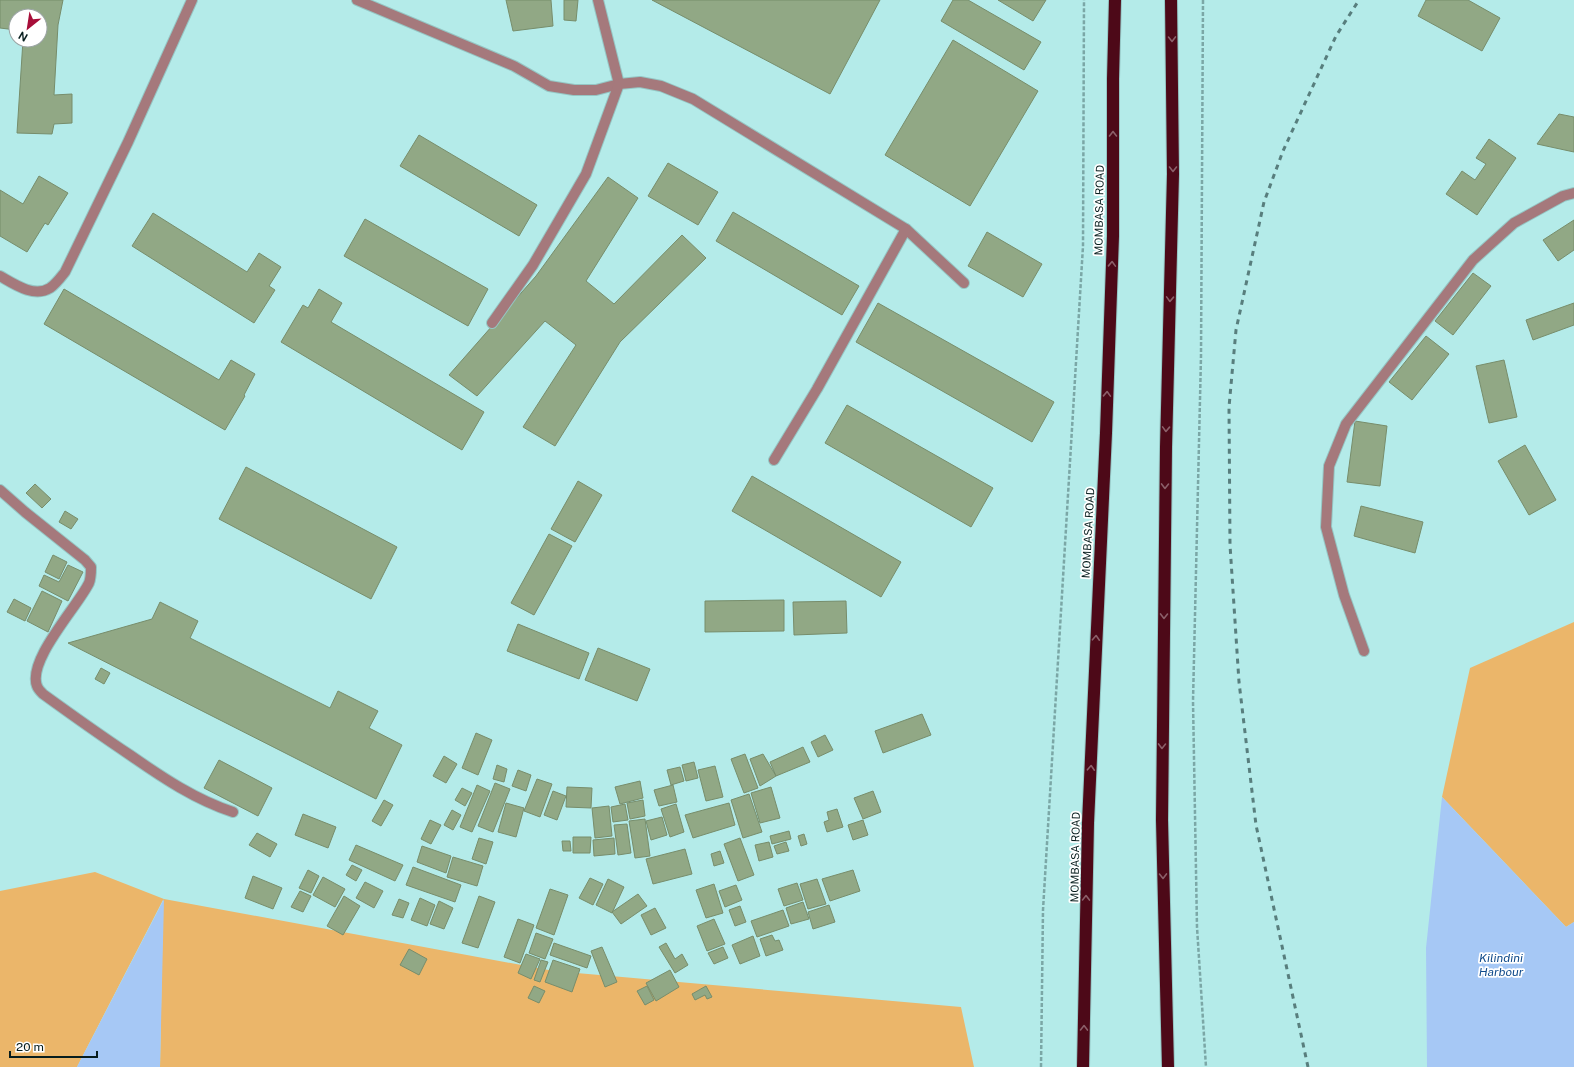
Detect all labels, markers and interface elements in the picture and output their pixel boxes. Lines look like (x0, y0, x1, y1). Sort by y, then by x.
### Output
north arrow (8, 8, 48, 48)
text: N (16, 29, 30, 44)
one-way arrow (1168, 36, 1176, 42)
one-way arrow (1109, 131, 1117, 137)
street label: MOMBASA ROAD (1092, 164, 1106, 255)
one-way arrow (1169, 166, 1177, 172)
one-way arrow (1107, 261, 1116, 267)
one-way arrow (1165, 296, 1174, 302)
one-way arrow (1103, 391, 1111, 397)
one-way arrow (1162, 426, 1170, 432)
one-way arrow (1161, 483, 1169, 489)
street label: MOMBASA ROAD (1080, 487, 1096, 579)
one-way arrow (1160, 613, 1168, 619)
one-way arrow (1092, 635, 1101, 641)
one-way arrow (1158, 743, 1166, 749)
one-way arrow (1086, 765, 1095, 771)
street label: MOMBASA ROAD (1068, 811, 1082, 902)
one-way arrow (1159, 873, 1167, 879)
one-way arrow (1082, 895, 1091, 901)
water label: Kilindini Harbour (1479, 951, 1524, 979)
one-way arrow (1080, 1025, 1088, 1031)
scale bar (10, 1033, 97, 1059)
text: 20 m (16, 1040, 44, 1054)

